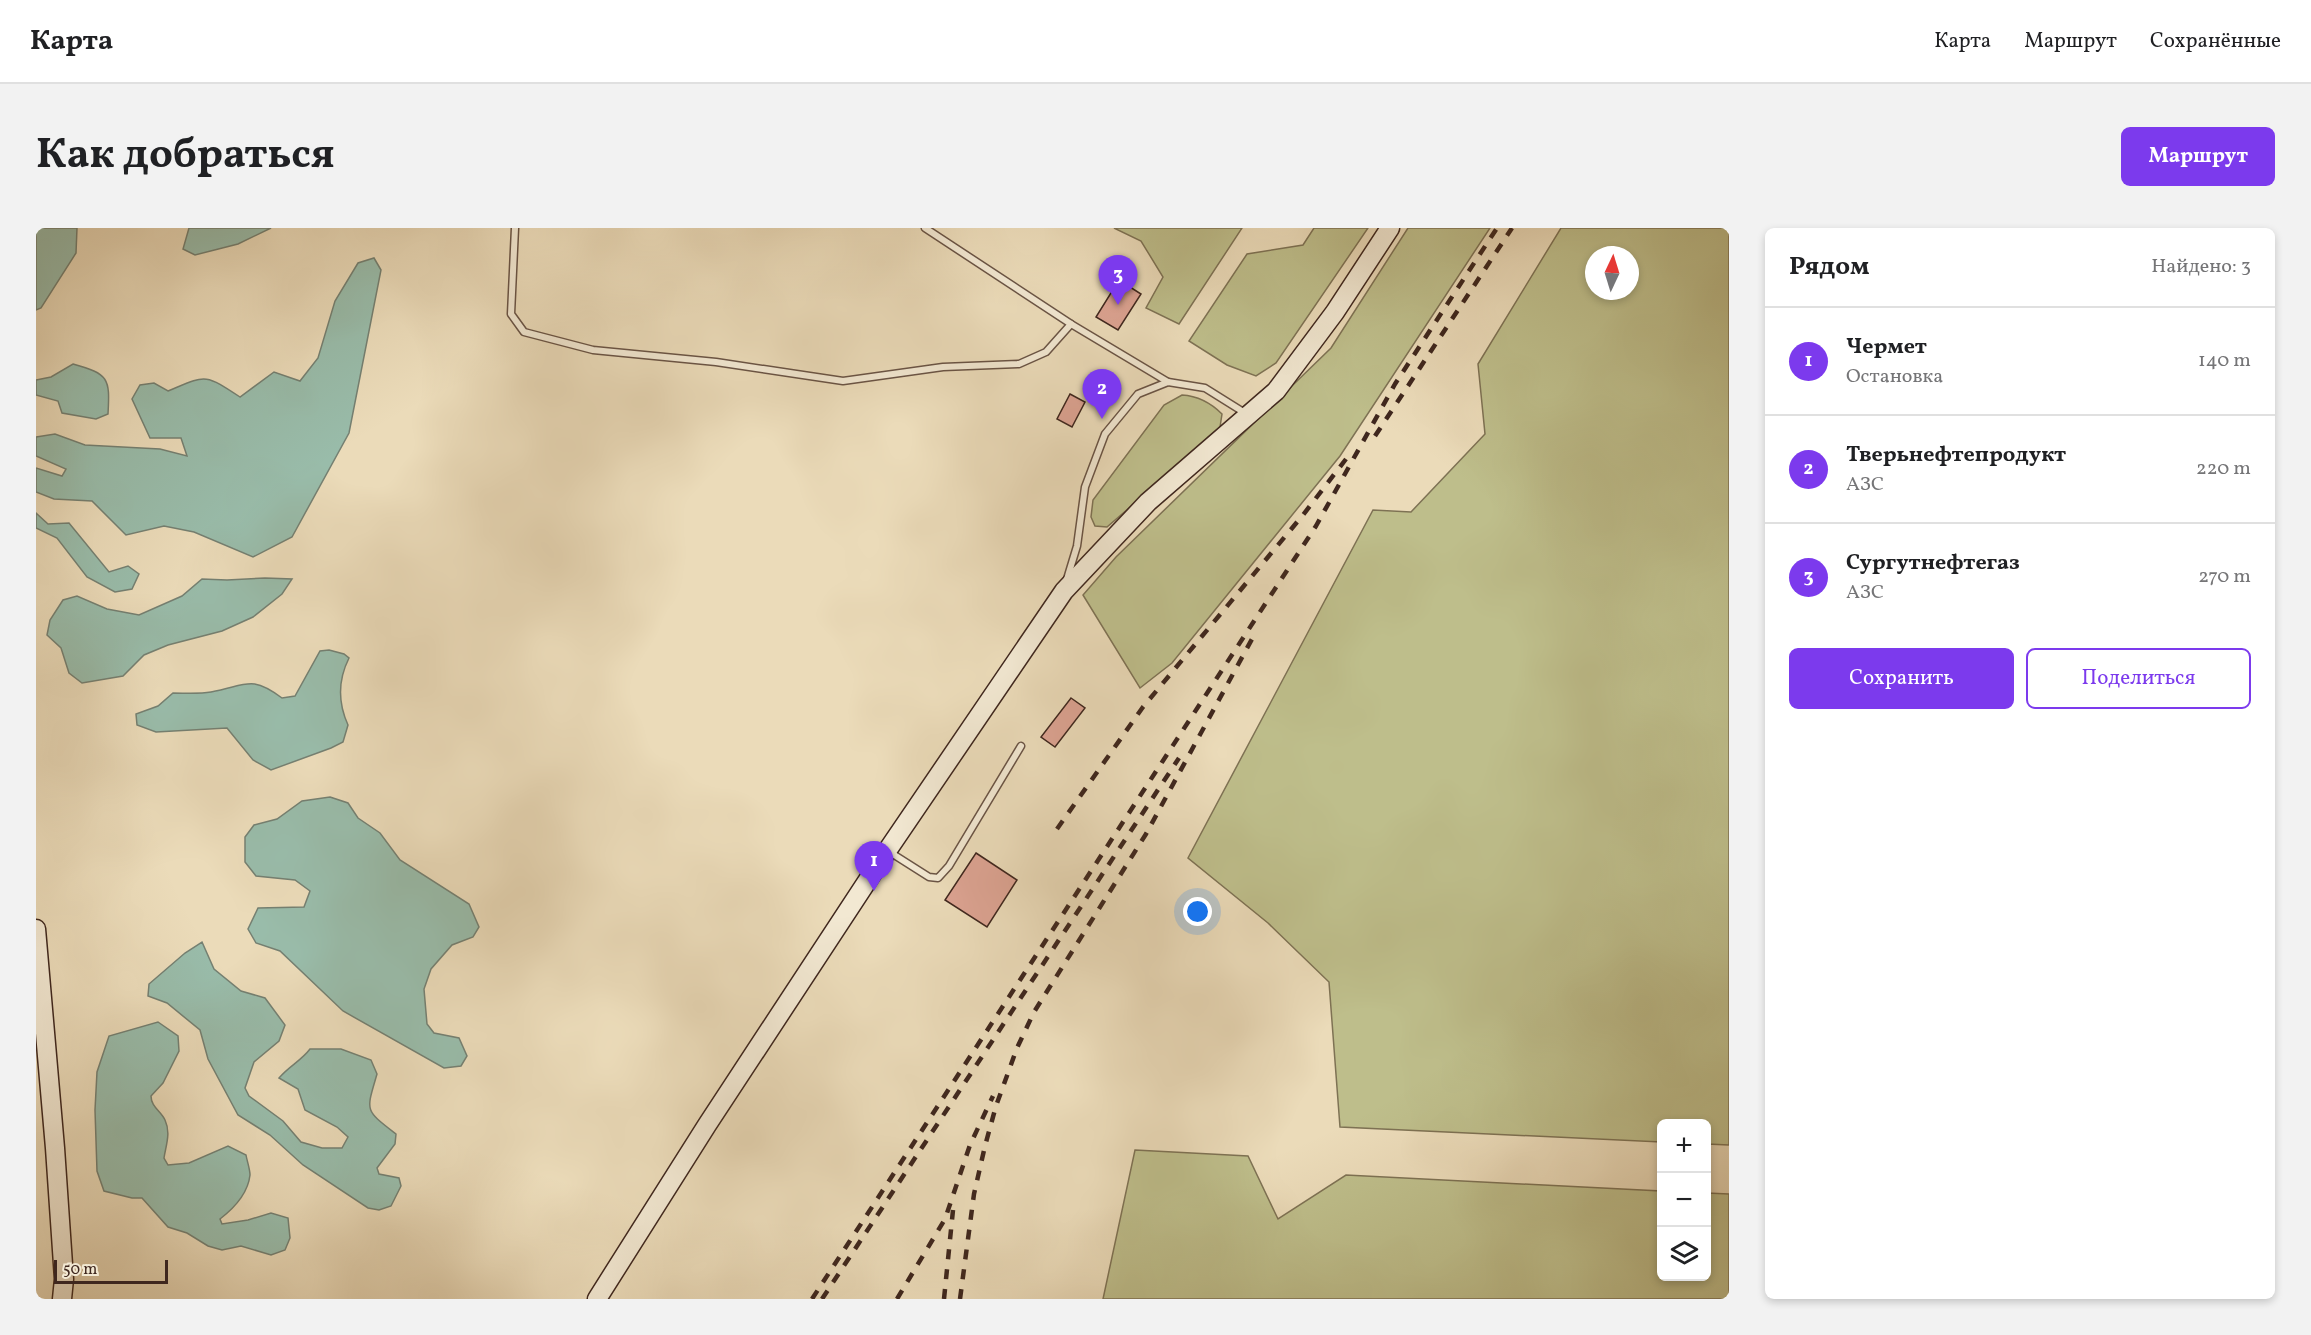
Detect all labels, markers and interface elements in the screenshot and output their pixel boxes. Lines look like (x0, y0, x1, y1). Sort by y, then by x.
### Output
text: Карта (30, 22, 113, 61)
text: Карта (1934, 27, 1991, 56)
text: Маршрут (2024, 27, 2117, 56)
text: Сохранённые (2150, 27, 2281, 56)
text: Как добраться (36, 127, 335, 186)
button: Маршрут (2121, 127, 2275, 186)
north arrow (1585, 246, 1639, 300)
text: Рядом (1789, 249, 1869, 285)
text: Найдено: 3 (2151, 253, 2251, 281)
pin: 3 (1098, 256, 1138, 305)
text: Чермет (1846, 332, 1927, 363)
text: 1 (1804, 347, 1813, 375)
text: 140 m (2198, 347, 2251, 375)
text: Остановка (1846, 363, 1943, 391)
pin: 2 (1082, 370, 1122, 419)
text: Тверьнефтепродукт (1846, 440, 2066, 471)
text: 2 (1803, 455, 1814, 483)
text: 220 m (2196, 455, 2251, 483)
text: АЗС (1846, 471, 1884, 499)
text: Сургутнефтегаз (1846, 548, 2020, 579)
text: 3 (1803, 563, 1814, 591)
text: 270 m (2198, 563, 2251, 591)
text: АЗС (1846, 579, 1884, 607)
button: Сохранить (1789, 648, 2014, 709)
button: Поделиться (2026, 648, 2251, 709)
pin: 1 (854, 842, 894, 891)
your location (1183, 897, 1212, 926)
map controls (1657, 1119, 1711, 1281)
button: + (1657, 1119, 1711, 1173)
button: − (1657, 1173, 1711, 1227)
button: layers (1657, 1227, 1711, 1281)
scale bar (54, 1257, 168, 1284)
text: 50 m (63, 1259, 97, 1281)

